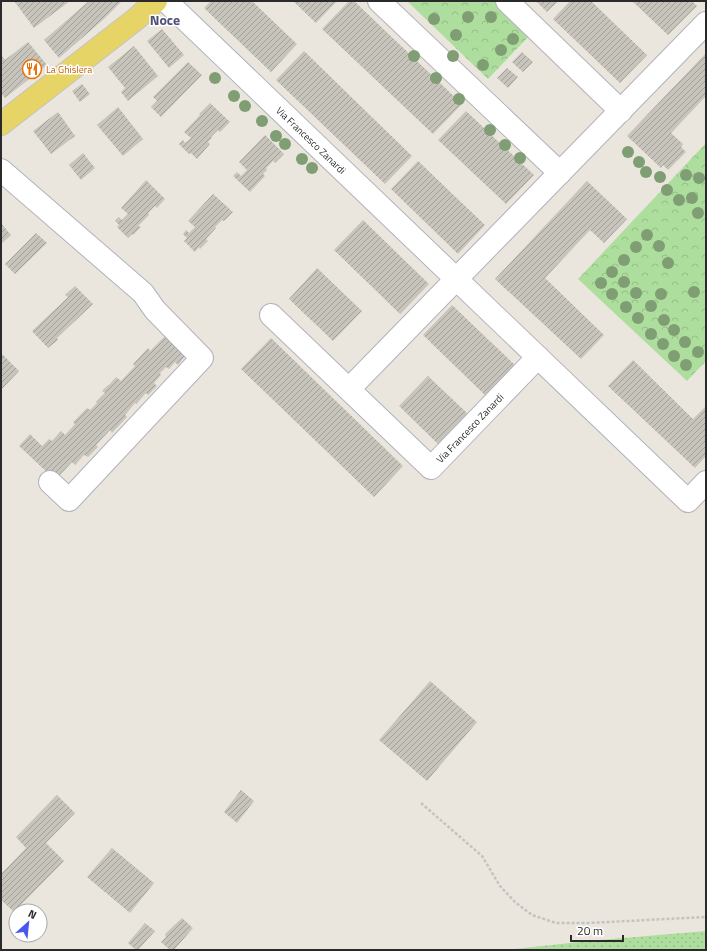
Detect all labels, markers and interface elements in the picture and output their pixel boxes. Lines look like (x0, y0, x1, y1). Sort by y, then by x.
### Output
district label: Noce (150, 9, 180, 30)
restaurant icon: La Ghislera (21, 58, 43, 80)
place label: La Ghislera (46, 62, 92, 77)
street label: Via Francesco Zanardi (273, 103, 349, 177)
street label: Via Francesco Zanardi (432, 390, 507, 466)
north arrow (8, 903, 48, 943)
text: N (26, 905, 40, 923)
scale bar (571, 917, 623, 943)
text: 20 m (577, 921, 603, 940)

